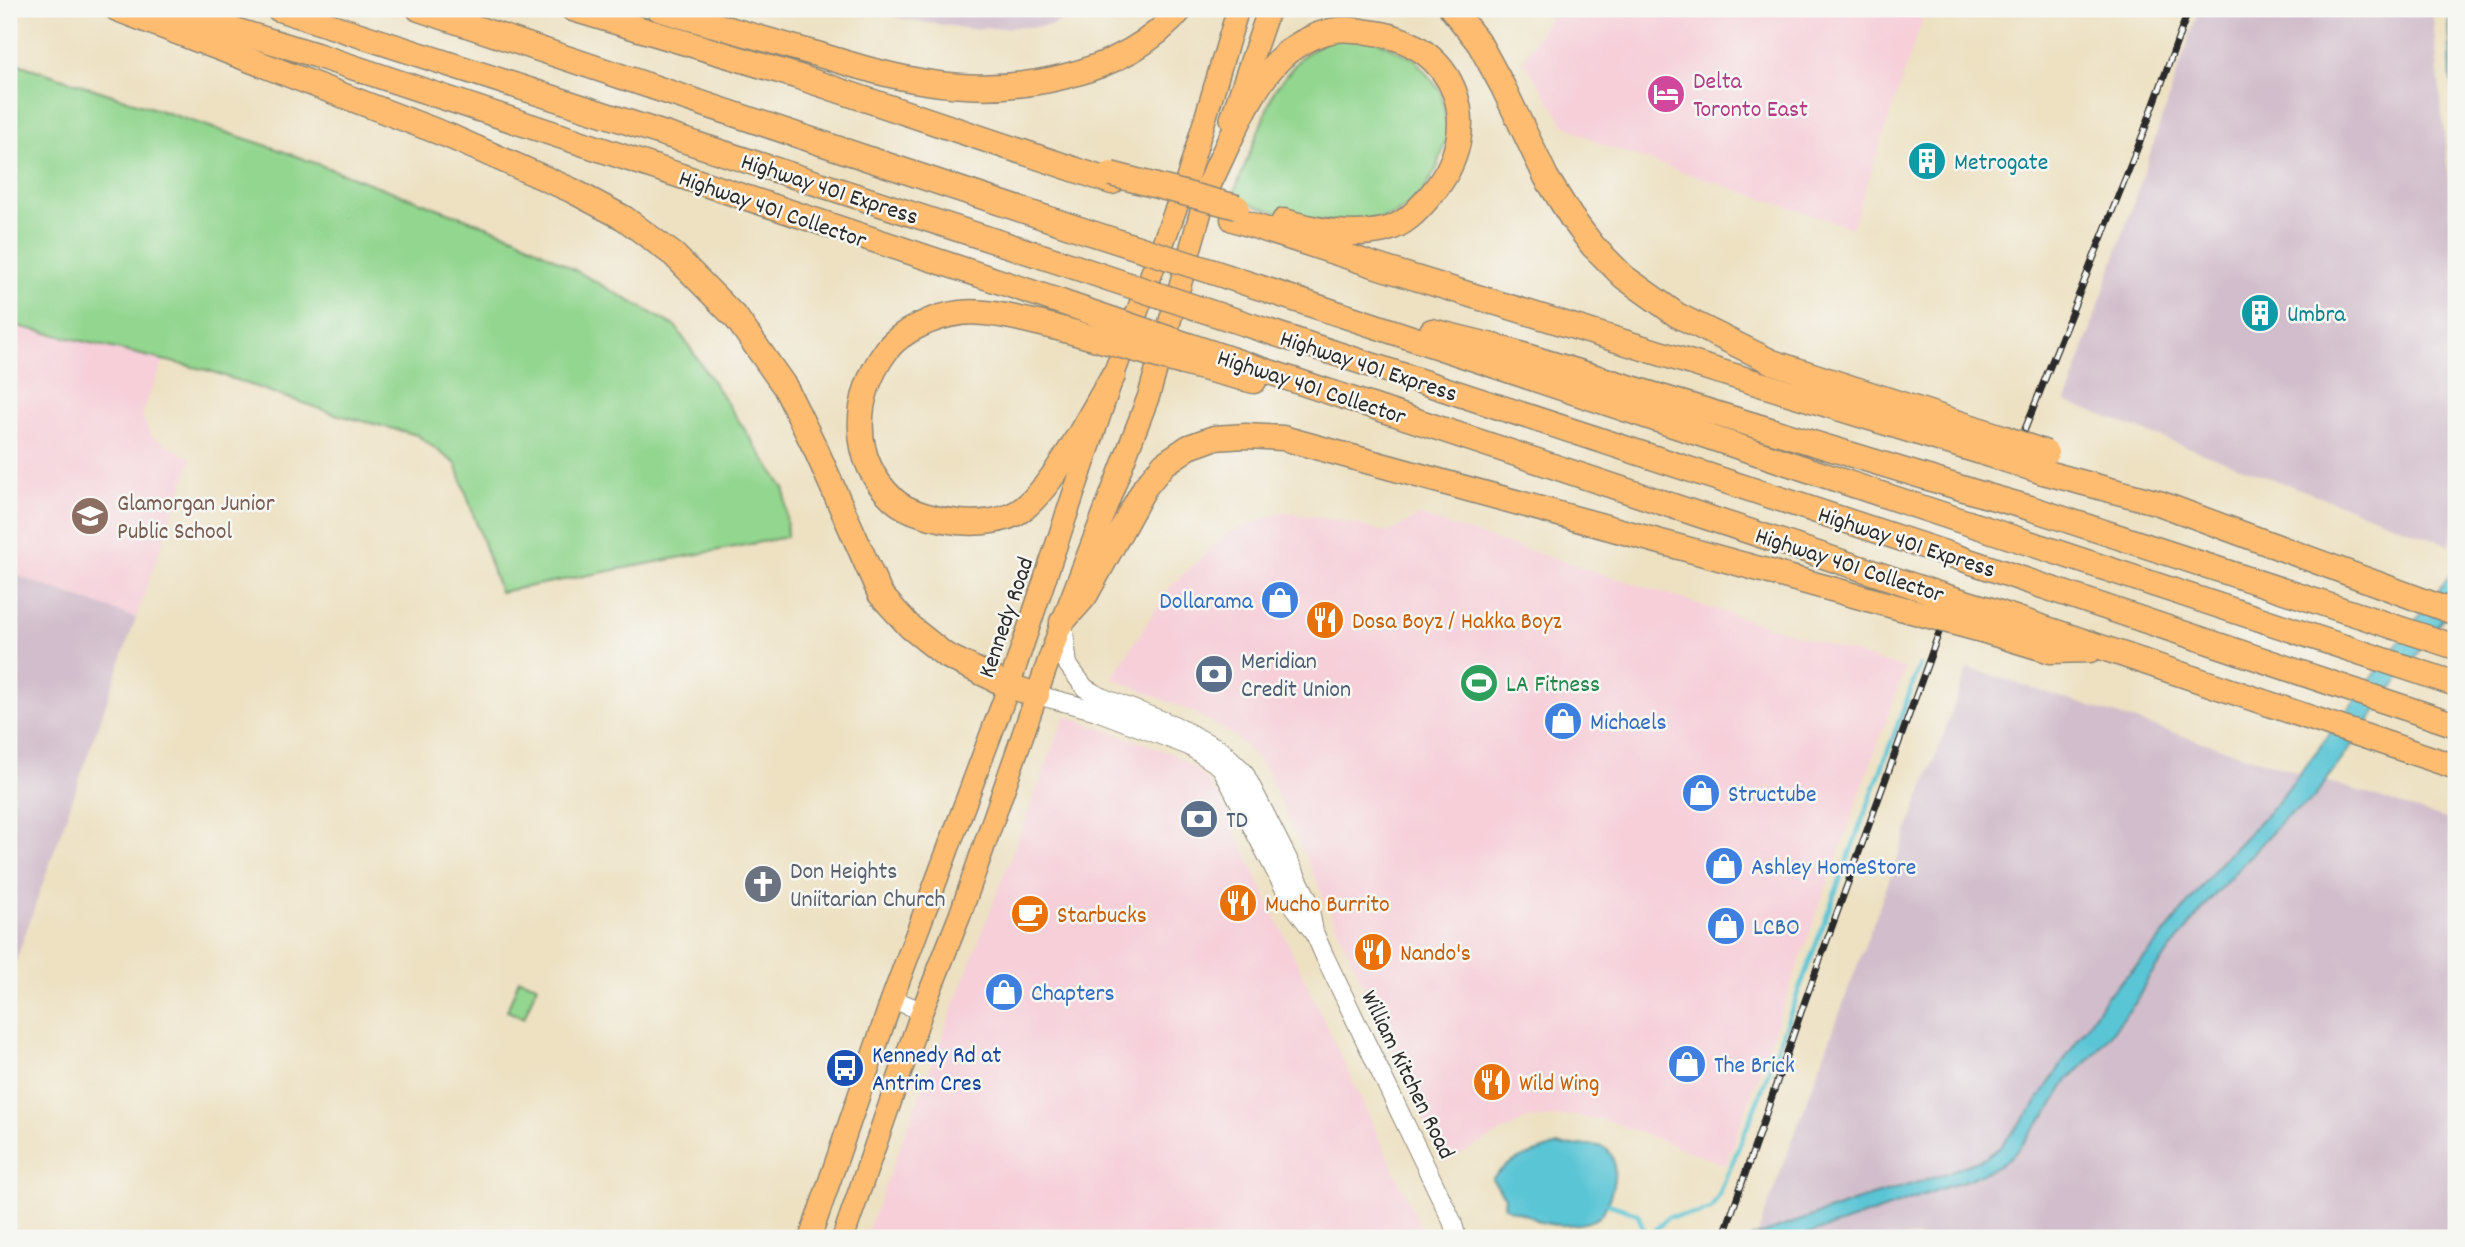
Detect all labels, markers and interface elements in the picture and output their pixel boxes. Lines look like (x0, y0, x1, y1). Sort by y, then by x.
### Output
place label: Delta Toronto East (1693, 66, 1808, 128)
hotel icon: Delta Toronto East (1645, 73, 1687, 115)
building icon: Metrogate (1906, 140, 1948, 182)
street label: Highway 401 Express (736, 146, 922, 236)
place label: Metrogate (1954, 147, 2048, 181)
street label: Highway 401 Collector (674, 163, 871, 259)
building icon: Umbra (2239, 292, 2281, 334)
place label: Umbra (2287, 299, 2346, 333)
street label: Highway 401 Express (1275, 323, 1461, 413)
street label: Highway 401 Collector (1212, 342, 1410, 435)
place label: Glamorgan Junior Public School (117, 488, 275, 550)
school or university icon: Glamorgan Junior Public School (69, 495, 111, 537)
street label: Highway 401 Express (1813, 499, 1999, 589)
street label: Highway 401 Collector (1750, 520, 1948, 613)
street label: Kennedy Road (971, 553, 1044, 683)
shop icon: Dollarama (1259, 579, 1301, 621)
place label: Dollarama (1159, 586, 1254, 620)
restaurant icon: Dosa Boyz / Hakka Boyz (1304, 599, 1346, 641)
place label: Dosa Boyz / Hakka Boyz (1352, 606, 1562, 640)
place label: Meridian Credit Union (1241, 646, 1351, 708)
bank icon: Meridian Credit Union (1193, 653, 1235, 695)
sports icon: LA Fitness (1458, 662, 1500, 704)
place label: LA Fitness (1506, 669, 1600, 703)
shop icon: Michaels (1542, 700, 1584, 742)
place label: Michaels (1590, 707, 1667, 741)
shop icon: Structube (1680, 772, 1722, 814)
place label: Structube (1728, 779, 1817, 813)
bank icon: TD (1178, 798, 1220, 840)
place label: TD (1226, 805, 1248, 839)
shop icon: Ashley HomeStore (1703, 845, 1745, 887)
place label: Ashley HomeStore (1751, 852, 1916, 886)
place label: Don Heights Uniitarian Church (790, 856, 945, 918)
church icon: Don Heights Uniitarian Church (742, 863, 784, 905)
restaurant icon: Mucho Burrito (1217, 882, 1259, 924)
place label: Mucho Burrito (1265, 889, 1390, 923)
cafe icon: Starbucks (1009, 893, 1051, 935)
place label: Starbucks (1057, 900, 1147, 934)
shop icon: LCBO (1705, 905, 1747, 947)
place label: LCBO (1753, 912, 1800, 946)
restaurant icon: Nando's (1352, 931, 1394, 973)
place label: Nando's (1400, 938, 1471, 972)
shop icon: Chapters (983, 971, 1025, 1013)
place label: Chapters (1031, 978, 1115, 1012)
street label: William Kitchen Road (1351, 985, 1462, 1166)
place label: Kennedy Rd at Antrim Cres (872, 1040, 1002, 1102)
shop icon: The Brick (1666, 1043, 1708, 1085)
bus stop icon: Kennedy Rd at Antrim Cres (824, 1047, 866, 1089)
place label: The Brick (1714, 1050, 1795, 1084)
restaurant icon: Wild Wing (1471, 1061, 1513, 1103)
place label: Wild Wing (1519, 1068, 1599, 1102)

